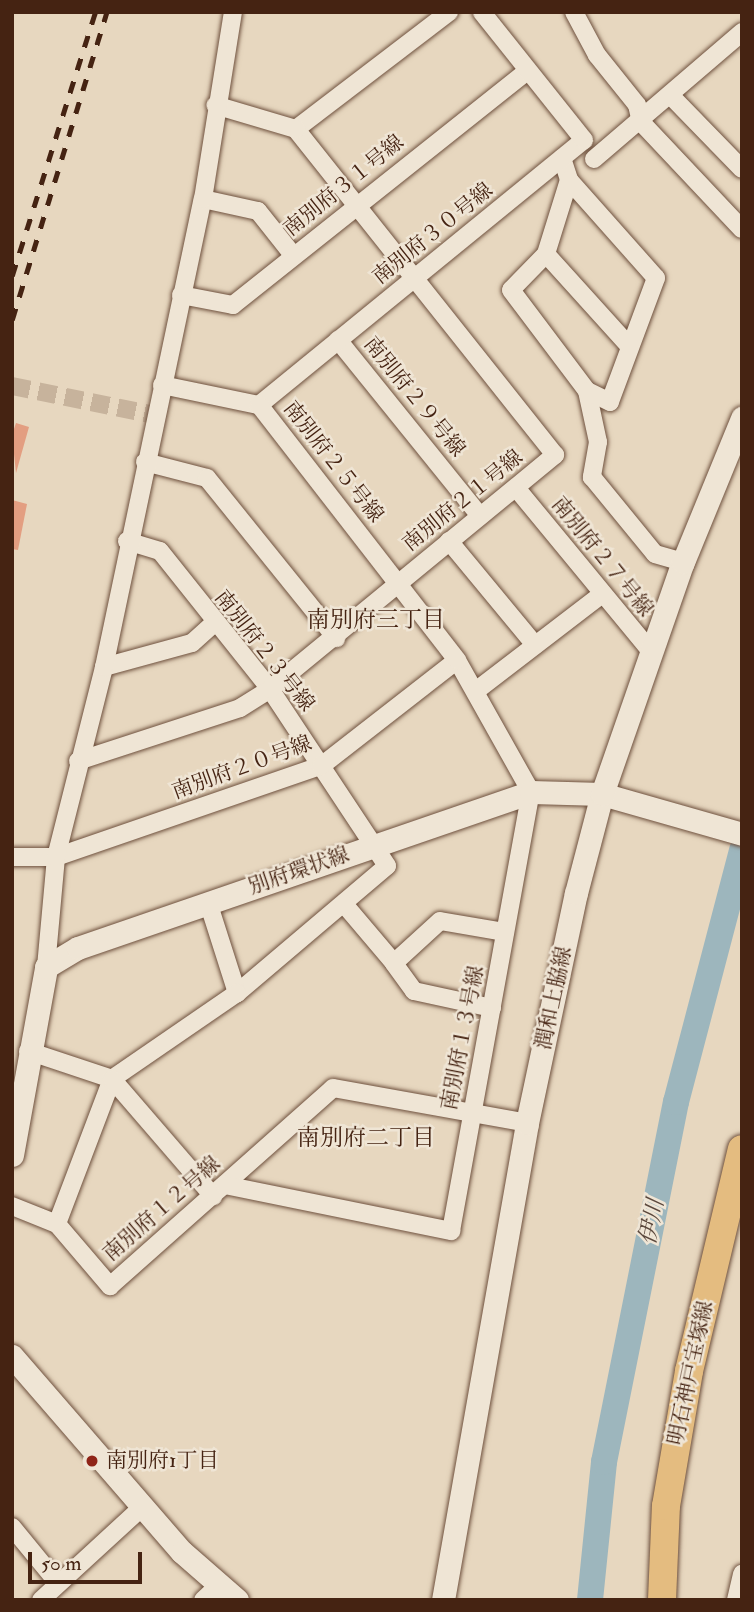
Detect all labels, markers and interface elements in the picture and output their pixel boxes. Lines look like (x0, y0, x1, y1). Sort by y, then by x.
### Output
street label: 南別府３１号線 (279, 130, 409, 242)
street label: 南別府３０号線 (368, 178, 498, 290)
street label: 南別府２９号線 (358, 332, 470, 462)
street label: 南別府２５号線 (278, 396, 388, 528)
street label: 南別府２１号線 (398, 445, 528, 557)
street label: 南別府２７号線 (546, 492, 658, 622)
street label: 南別府２３号線 (209, 585, 319, 717)
district label: 南別府三丁目 (307, 606, 445, 634)
street label: 南別府２０号線 (169, 731, 315, 805)
street label: 別府環状線 (245, 842, 353, 900)
street label: 潤和上脇線 (531, 944, 577, 1052)
street label: 南別府１３号線 (437, 963, 489, 1113)
district label: 南別府二丁目 (297, 1124, 435, 1152)
street label: 南別府１２号線 (98, 1151, 226, 1267)
water label: 伊川 (634, 1197, 670, 1247)
street label: 明石神戸宝塚線 (663, 1298, 719, 1448)
place label: 南別府1丁目 (106, 1448, 218, 1474)
marker: 南別府1丁目 (84, 1453, 100, 1469)
scale bar (32, 1538, 145, 1582)
text: 50 m (41, 1550, 82, 1577)

